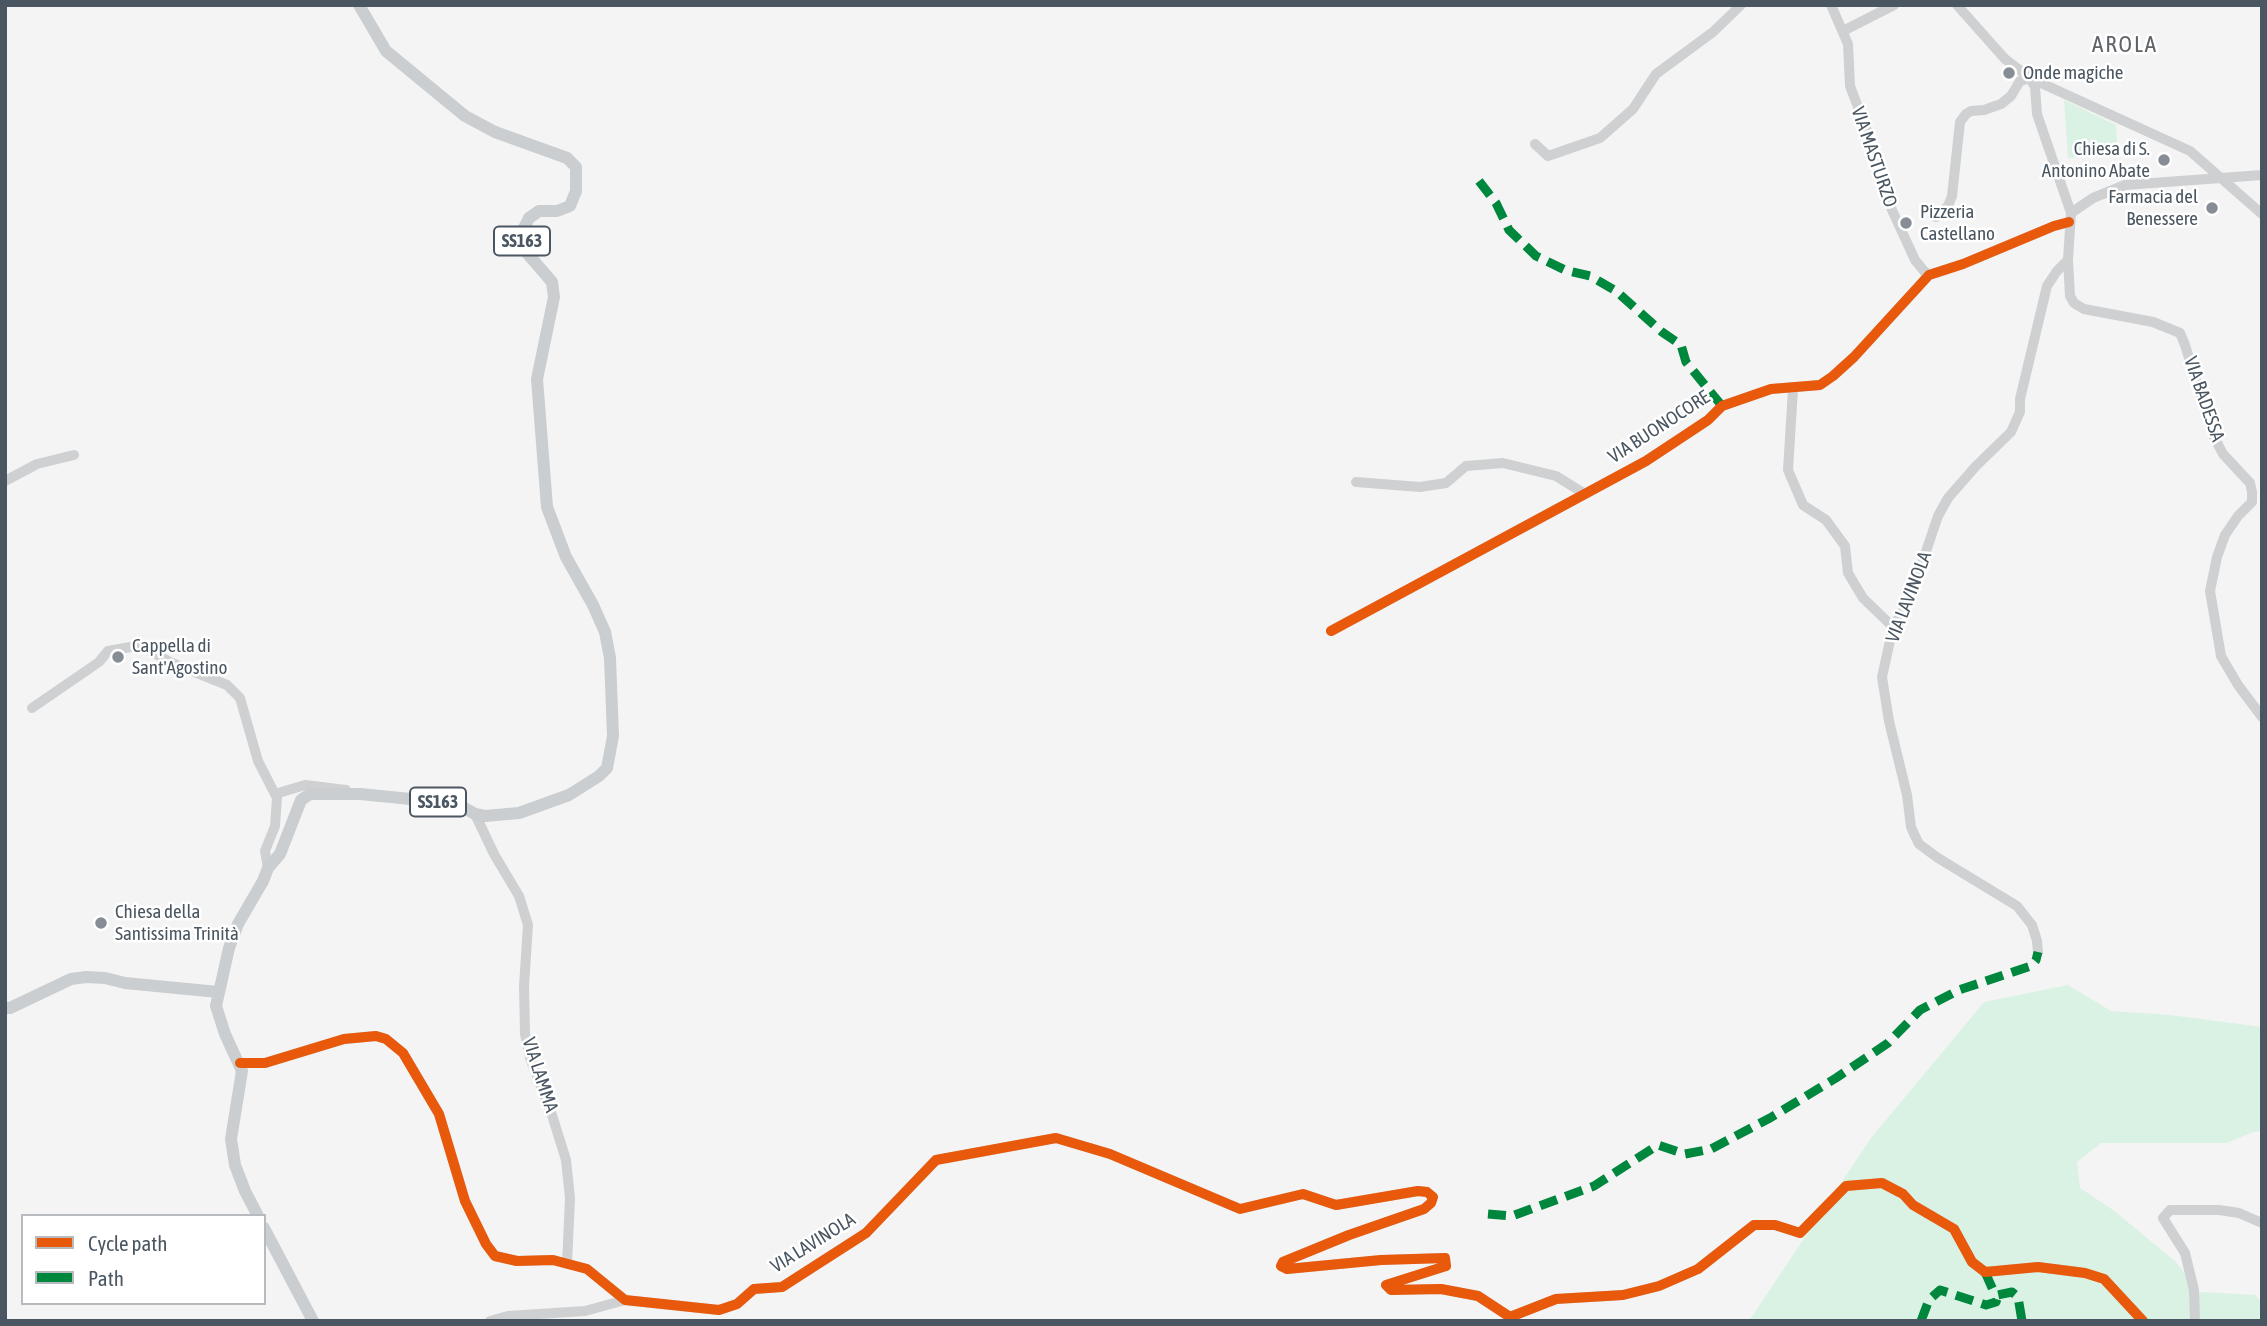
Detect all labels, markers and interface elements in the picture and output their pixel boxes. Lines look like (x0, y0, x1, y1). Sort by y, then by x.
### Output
district label: AROLA (2093, 31, 2157, 59)
place label: Onde magiche (2023, 62, 2123, 84)
marker: Onde magiche (2001, 65, 2017, 81)
street label: VIA MASTURZO (1846, 104, 1902, 210)
place label: Chiesa di S. Antonino Abate (2042, 138, 2150, 182)
marker: Chiesa di S. Antonino Abate (2156, 152, 2172, 168)
place label: Farmacia del Benessere (2108, 186, 2198, 230)
marker: Farmacia del Benessere (2204, 200, 2220, 216)
place label: Pizzeria Castellano (1920, 201, 1995, 245)
marker: Pizzeria Castellano (1898, 215, 1914, 231)
road number: SS163 (494, 227, 550, 256)
street label: VIA BADESSA (2179, 354, 2229, 444)
street label: VIA BUONOCORE (1604, 386, 1714, 468)
street label: VIA LAVINOLA (1881, 548, 1937, 646)
place label: Cappella di Sant'Agostino (132, 635, 227, 679)
marker: Cappella di Sant'Agostino (110, 649, 126, 665)
road number: SS163 (410, 788, 466, 816)
place label: Chiesa della Santissima Trinità (115, 901, 239, 945)
marker: Chiesa della Santissima Trinità (93, 915, 109, 931)
street label: VIA LAMMA (517, 1035, 563, 1115)
street label: VIA LAVINOLA (766, 1208, 860, 1278)
legend (21, 1214, 266, 1305)
text: Cycle path (88, 1231, 167, 1255)
text: Path (88, 1266, 124, 1290)

